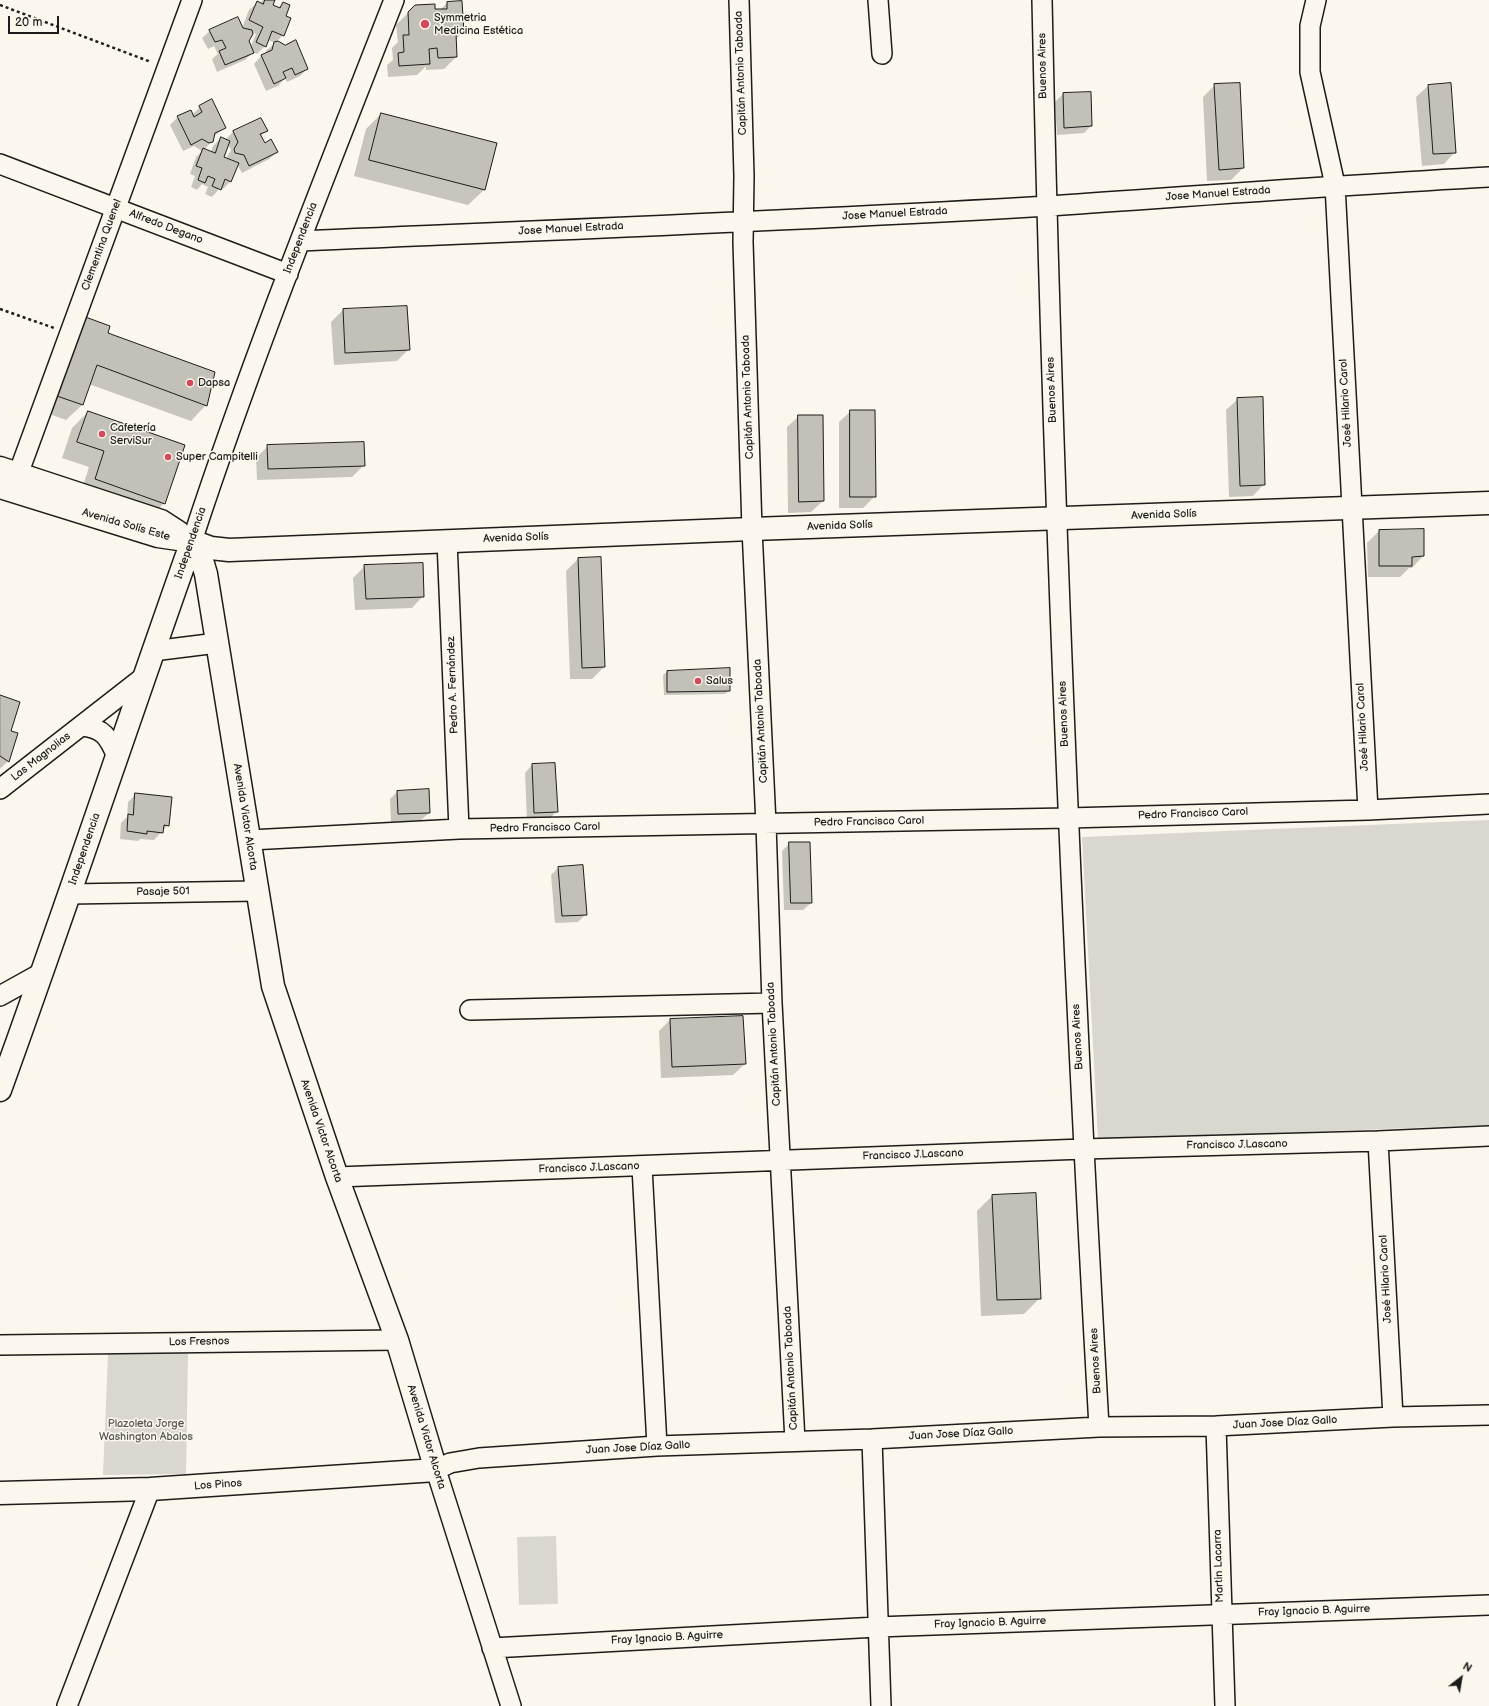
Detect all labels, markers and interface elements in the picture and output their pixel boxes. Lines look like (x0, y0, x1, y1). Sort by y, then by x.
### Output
scale bar (10, 8, 61, 34)
place label: Symmetria Medicina Estética (434, 11, 523, 37)
street label: Capitán Antonio Taboada (732, 11, 750, 135)
text: 20 m (15, 15, 42, 30)
marker: Symmetria Medicina Estética (419, 18, 431, 30)
street label: Buenos Aires (1036, 33, 1050, 99)
street label: Jose Manuel Estrada (1165, 184, 1271, 204)
street label: Clementina Quenel (79, 198, 125, 292)
street label: Independencia (281, 201, 321, 275)
street label: Jose Manuel Estrada (842, 205, 948, 223)
street label: Alfredo Degano (127, 207, 205, 247)
street label: Jose Manuel Estrada (518, 220, 624, 238)
street label: Capitán Antonio Taboada (739, 335, 757, 459)
street label: Buenos Aires (1044, 357, 1060, 423)
street label: José Hilario Carol (1337, 359, 1355, 447)
place label: Dapsa (198, 376, 230, 390)
marker: Dapsa (185, 378, 195, 388)
place label: Cafetería ServiSur (110, 421, 156, 447)
marker: Cafetería ServiSur (97, 429, 107, 439)
place label: Super Campitelli (176, 450, 258, 464)
marker: Super Campitelli (163, 452, 173, 462)
street label: Independencia (173, 505, 209, 581)
street label: Avenida Solís Este (80, 506, 172, 544)
street label: Avenida Solís (1131, 507, 1197, 523)
street label: Avenida Solís (807, 518, 873, 534)
street label: Avenida Solís (483, 530, 549, 546)
street label: Pedro A. Fernández (445, 636, 461, 734)
street label: Capitán Antonio Taboada (751, 658, 771, 784)
place label: Salus (706, 674, 733, 688)
marker: Salus (693, 676, 703, 686)
street label: Buenos Aires (1056, 681, 1072, 747)
street label: José Hilario Carol (1354, 683, 1372, 771)
street label: Las Magnolias (9, 730, 73, 784)
street label: Avenida Victor Alcorta (230, 762, 260, 872)
street label: Pedro Francisco Carol (1138, 805, 1248, 823)
street label: Independencia (67, 811, 103, 887)
street label: Pedro Francisco Carol (814, 814, 924, 830)
street label: Pedro Francisco Carol (490, 820, 600, 836)
street label: Pasaje 501 (136, 885, 190, 899)
street label: Capitán Antonio Taboada (764, 981, 784, 1107)
street label: Buenos Aires (1070, 1004, 1086, 1070)
street label: Avenida Victor Alcorta (297, 1078, 345, 1184)
street label: Francisco J.Lascano (1186, 1138, 1288, 1152)
street label: Francisco J.Lascano (862, 1147, 964, 1163)
street label: Francisco J.Lascano (538, 1160, 640, 1176)
street label: José Hilario Carol (1377, 1235, 1395, 1323)
street label: Capitán Antonio Taboada (781, 1305, 801, 1431)
street label: Buenos Aires (1088, 1328, 1104, 1394)
street label: Los Fresnos (168, 1335, 230, 1349)
street label: Avenida Victor Alcorta (404, 1383, 448, 1491)
street label: Juan Jose Díaz Gallo (1232, 1414, 1338, 1432)
park label: Plazoleta Jorge Washington Abalos (99, 1417, 193, 1443)
street label: Juan Jose Díaz Gallo (908, 1425, 1014, 1443)
street label: Juan Jose Díaz Gallo (585, 1439, 691, 1457)
street label: Los Pinos (194, 1477, 242, 1493)
street label: Martin Lacarra (1211, 1529, 1227, 1603)
street label: Fray Ignacio B. Aguirre (1258, 1602, 1370, 1620)
street label: Fray Ignacio B. Aguirre (934, 1614, 1046, 1632)
street label: Fray Ignacio B. Aguirre (611, 1628, 723, 1648)
north arrow (1441, 1658, 1481, 1698)
text: N (1461, 1660, 1474, 1675)

